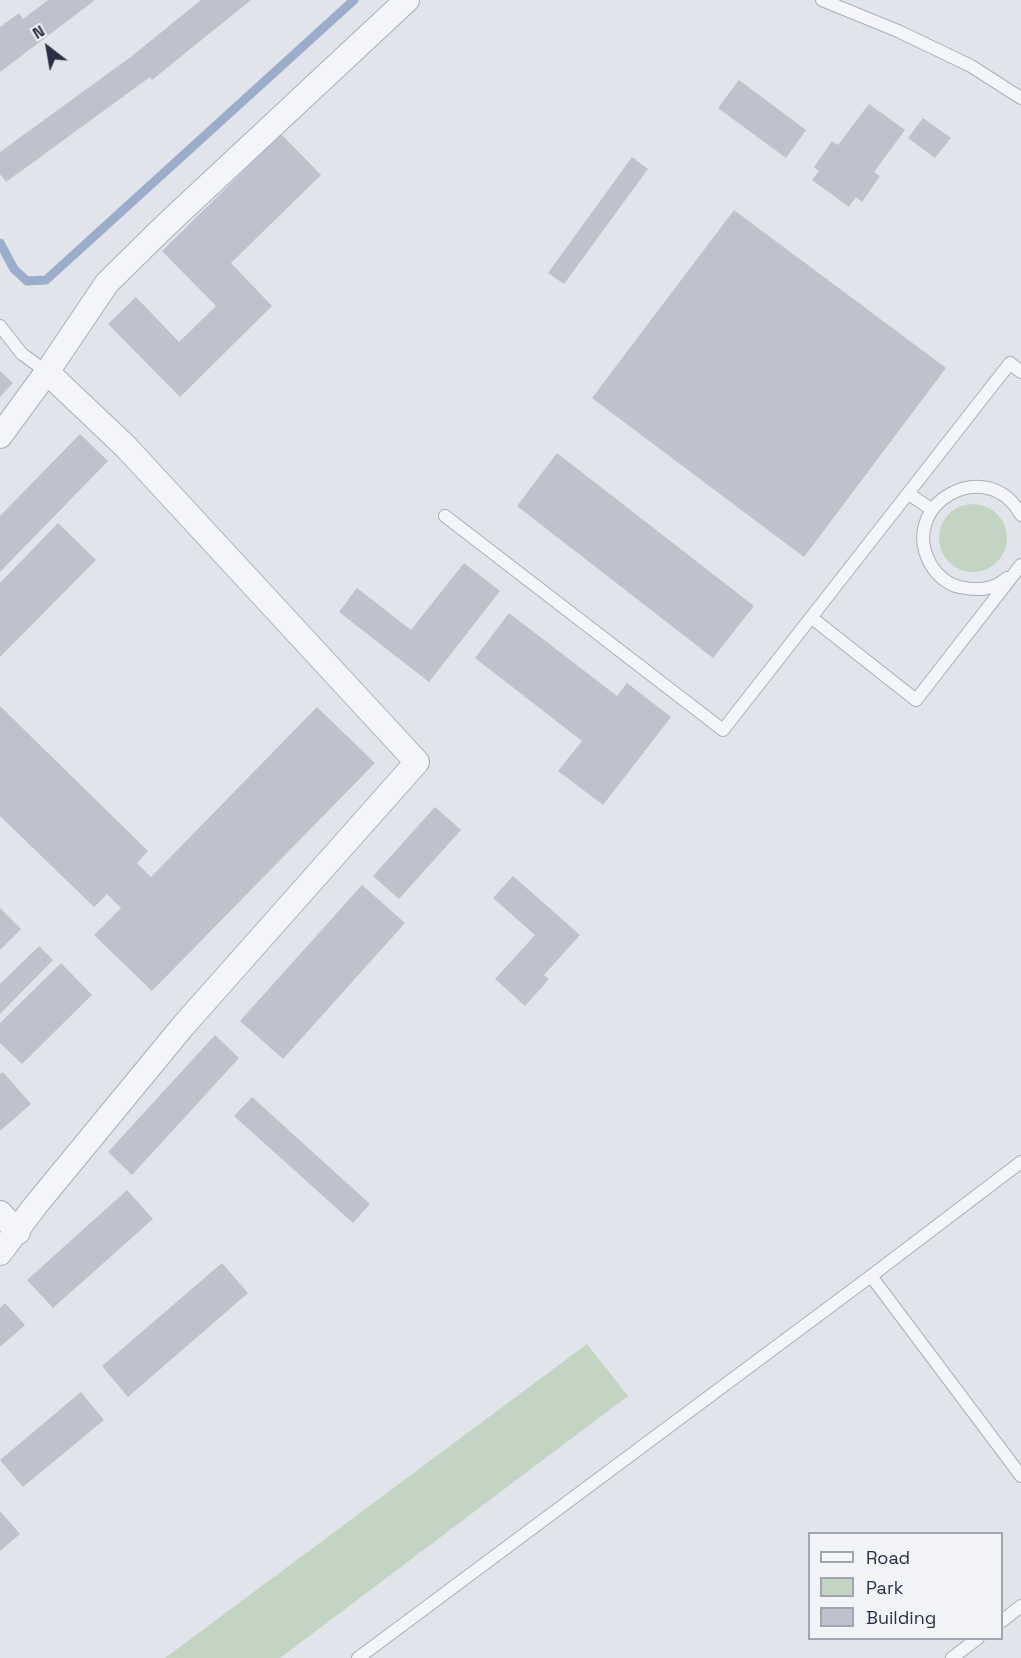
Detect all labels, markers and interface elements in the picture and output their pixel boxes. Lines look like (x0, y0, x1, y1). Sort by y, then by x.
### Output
north arrow (18, 18, 78, 78)
text: N (28, 20, 48, 44)
legend (808, 1532, 1003, 1640)
text: Road (866, 1546, 910, 1569)
text: Park (866, 1576, 903, 1599)
text: Building (866, 1606, 936, 1629)

